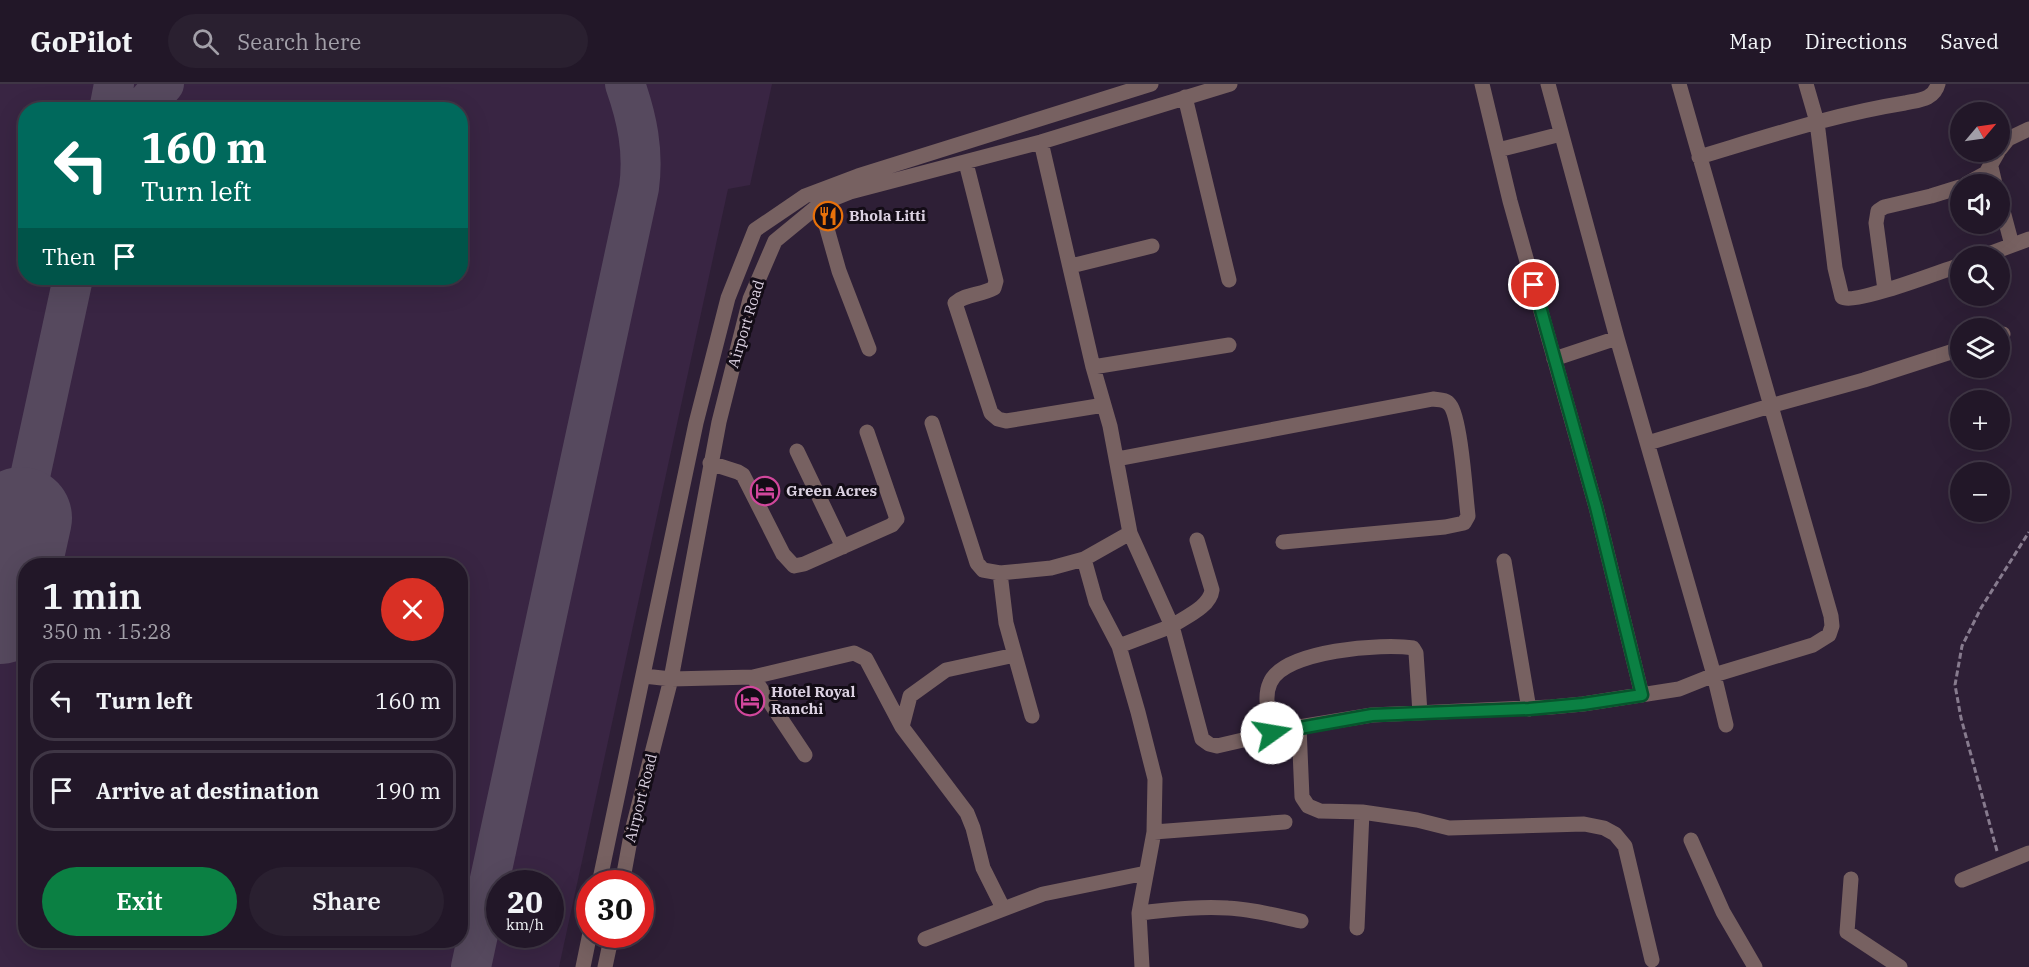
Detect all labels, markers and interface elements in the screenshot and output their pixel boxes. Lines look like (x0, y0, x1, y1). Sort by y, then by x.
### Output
search box (168, 14, 588, 68)
text: GoPilot (30, 23, 132, 60)
icon: search (189, 25, 222, 58)
text: Search here (237, 27, 361, 56)
text: Map (1729, 27, 1772, 55)
text: Directions (1805, 27, 1907, 55)
text: Saved (1940, 27, 1999, 55)
north arrow (1950, 102, 2010, 162)
map controls (1950, 102, 2010, 522)
text: 160 m (141, 120, 267, 175)
icon: left (42, 126, 120, 204)
text: Turn left (141, 173, 252, 208)
button: sound (1950, 174, 2010, 234)
restaurant icon: Bhola Litti (812, 200, 844, 232)
place label: Bhola Litti (849, 206, 926, 225)
icon: arrive (108, 240, 141, 273)
text: Then (42, 242, 96, 271)
button: search (1950, 246, 2010, 306)
pin (1508, 259, 1559, 310)
icon: arrive (1517, 268, 1550, 301)
street label: Airport Road (723, 278, 768, 370)
button: layers (1950, 318, 2010, 378)
button: + (1950, 390, 2010, 450)
button: − (1950, 462, 2010, 522)
hotel icon: Green Acres (749, 475, 781, 507)
place label: Green Acres (786, 481, 877, 500)
text: 1 min (42, 572, 142, 619)
button: close (381, 578, 444, 641)
text: 350 m · 15:28 (42, 618, 171, 645)
place label: Hotel Royal Ranchi (771, 682, 855, 718)
icon: left (45, 684, 78, 717)
hotel icon: Hotel Royal Ranchi (734, 685, 766, 717)
text: Turn left (96, 686, 192, 715)
text: 160 m (375, 686, 441, 715)
position arrow (1240, 701, 1304, 765)
street label: Airport Road (620, 752, 661, 844)
icon: arrive (45, 774, 78, 807)
text: Arrive at destination (96, 776, 319, 805)
text: 190 m (375, 776, 441, 805)
button: Exit (42, 867, 237, 936)
button: Share (249, 867, 444, 936)
speed limit sign: 30 (576, 870, 654, 948)
text: 20 (507, 882, 543, 921)
text: km/h (506, 915, 544, 934)

